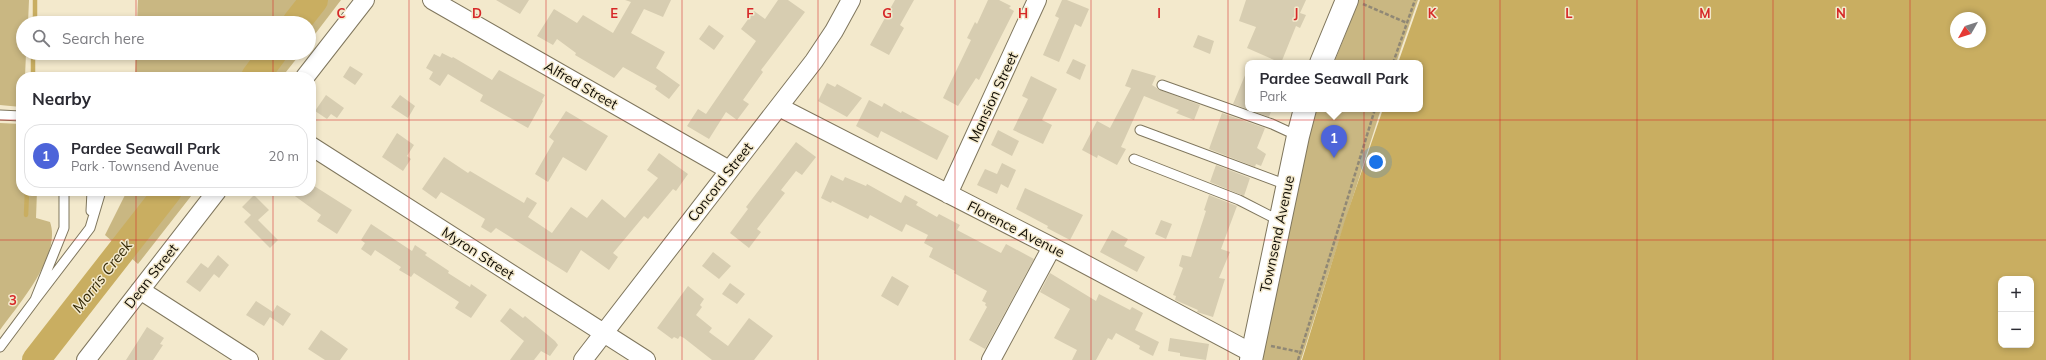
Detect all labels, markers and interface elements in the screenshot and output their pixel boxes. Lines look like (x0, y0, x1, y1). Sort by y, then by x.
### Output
text: C (337, 5, 346, 21)
text: D (472, 5, 482, 21)
text: E (610, 5, 618, 21)
text: F (746, 5, 754, 21)
text: G (882, 5, 892, 21)
text: H (1018, 5, 1028, 21)
text: I (1157, 5, 1161, 21)
text: J (1294, 5, 1298, 21)
text: K (1428, 5, 1438, 21)
text: L (1565, 5, 1573, 21)
text: M (1699, 5, 1711, 21)
text: N (1836, 5, 1846, 21)
north arrow (1950, 12, 1986, 48)
search box (16, 16, 316, 60)
icon: search (30, 27, 52, 49)
text: Search here (62, 29, 144, 48)
street label: Mansion Street (964, 49, 1022, 145)
street label: Alfred Street (541, 57, 621, 113)
popup (1245, 60, 1423, 112)
text: Pardee Seawall Park (1259, 69, 1409, 88)
text: Nearby (32, 88, 91, 109)
text: Park (1259, 88, 1287, 104)
pin: 1 (1321, 125, 1347, 158)
text: Pardee Seawall Park (71, 139, 220, 158)
street label: Concord Street (683, 139, 757, 225)
text: 1 (42, 148, 50, 164)
text: 20 m (269, 148, 299, 164)
your location (1366, 152, 1386, 172)
text: Park · Townsend Avenue (71, 158, 219, 174)
street label: Townsend Avenue (1256, 174, 1298, 294)
street label: Florence Avenue (964, 197, 1068, 261)
street label: Myron Street (438, 223, 518, 283)
water label: Morris Creek (68, 235, 137, 316)
street label: Dean Street (120, 240, 182, 312)
map controls (1998, 276, 2034, 348)
button: + (1998, 276, 2034, 312)
text: 3 (9, 292, 17, 308)
button: − (1998, 312, 2034, 348)

